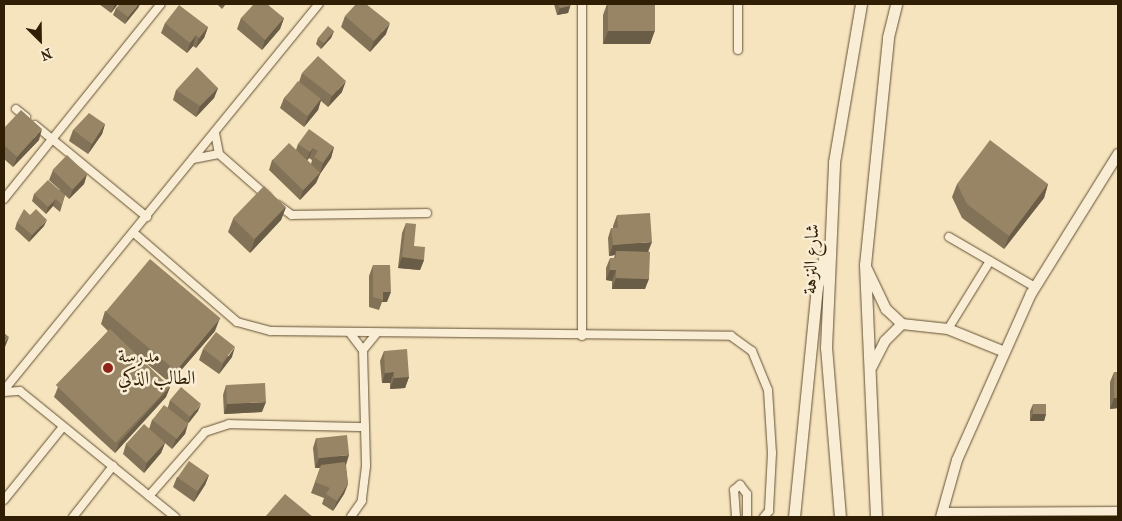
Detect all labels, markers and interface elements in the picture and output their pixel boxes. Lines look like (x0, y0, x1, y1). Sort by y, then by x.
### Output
north arrow (15, 15, 65, 65)
text: N (38, 44, 54, 64)
street label: شارع النزهة (799, 223, 825, 295)
place label: مدرسة الطالب الذكي (118, 346, 195, 390)
marker: مدرسة الطالب الذكي (102, 362, 114, 374)

